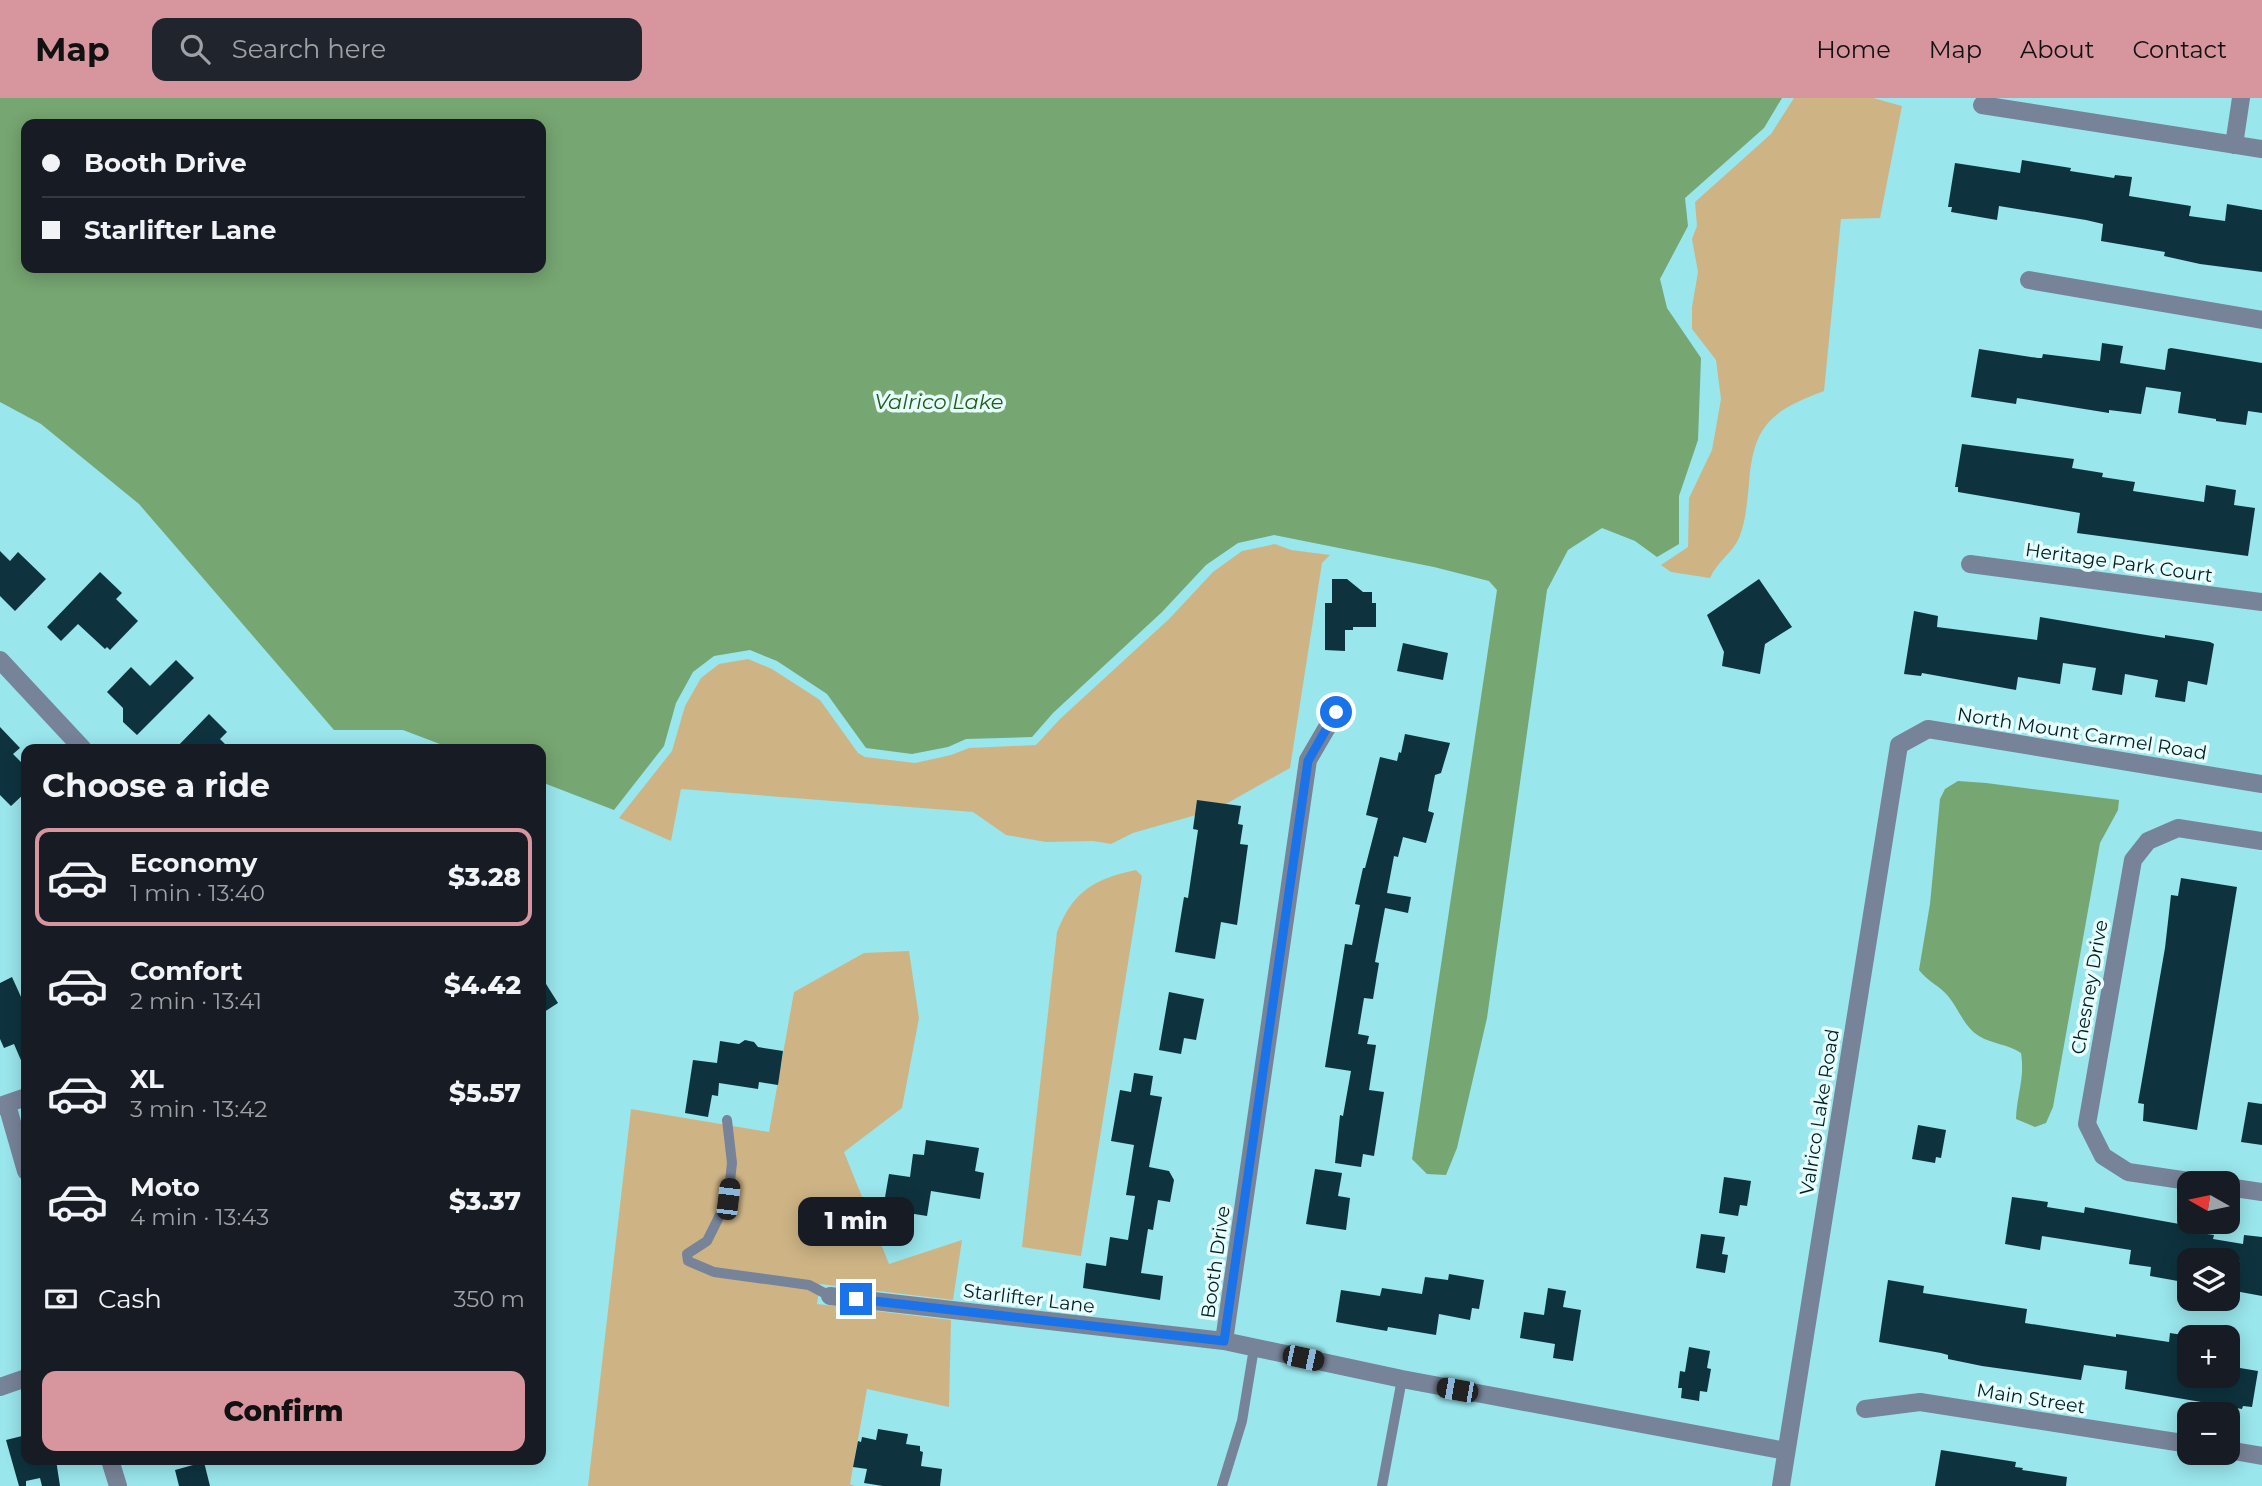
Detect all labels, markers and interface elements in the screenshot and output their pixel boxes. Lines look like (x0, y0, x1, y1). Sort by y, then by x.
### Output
search box (152, 18, 642, 81)
text: Map (35, 29, 110, 69)
icon: search (176, 30, 214, 68)
text: Search here (232, 33, 386, 65)
text: Home (1816, 35, 1891, 64)
text: Map (1929, 35, 1982, 64)
text: About (2020, 35, 2094, 64)
text: Contact (2132, 35, 2227, 64)
text: Booth Drive (84, 147, 247, 179)
text: Starlifter Lane (84, 214, 276, 246)
water label: Valrico Lake (875, 389, 1003, 414)
street label: Heritage Park Court (2024, 538, 2214, 587)
route start (1320, 696, 1352, 728)
street label: North Mount Carmel Road (1955, 702, 2208, 765)
text: Choose a ride (42, 766, 270, 805)
icon: car (46, 846, 109, 909)
text: Economy (130, 847, 257, 879)
text: $3.28 (448, 861, 521, 893)
text: 1 min · 13:40 (130, 879, 265, 907)
street label: Chesney Drive (2066, 918, 2113, 1056)
icon: car (46, 954, 109, 1017)
text: Comfort (130, 955, 242, 987)
text: $4.42 (444, 969, 521, 1001)
text: 2 min · 13:41 (130, 987, 262, 1015)
street label: Valrico Lake Road (1795, 1027, 1844, 1197)
icon: car (46, 1062, 109, 1125)
text: XL (130, 1063, 164, 1095)
text: $5.57 (449, 1077, 521, 1109)
text: 3 min · 13:42 (130, 1095, 267, 1123)
icon: car (46, 1170, 109, 1233)
text: Moto (130, 1171, 200, 1203)
north arrow (2177, 1171, 2240, 1234)
map controls (2177, 1171, 2240, 1465)
car (716, 1177, 741, 1221)
text: $3.37 (449, 1185, 521, 1217)
callout: 1 min (798, 1198, 914, 1246)
text: 4 min · 13:43 (130, 1203, 269, 1231)
street label: Booth Drive (1196, 1204, 1235, 1320)
text: 1 min (824, 1207, 888, 1235)
button: layers (2177, 1248, 2240, 1311)
street label: Starlifter Lane (962, 1279, 1096, 1318)
icon: cash (42, 1280, 80, 1318)
text: Cash (98, 1283, 162, 1315)
route end (840, 1283, 872, 1315)
text: 350 m (454, 1285, 525, 1313)
button: + (2177, 1325, 2240, 1388)
car (1281, 1343, 1326, 1373)
button: Confirm (42, 1371, 525, 1451)
car (1435, 1376, 1480, 1404)
street label: Main Street (1975, 1379, 2087, 1418)
button: − (2177, 1402, 2240, 1465)

